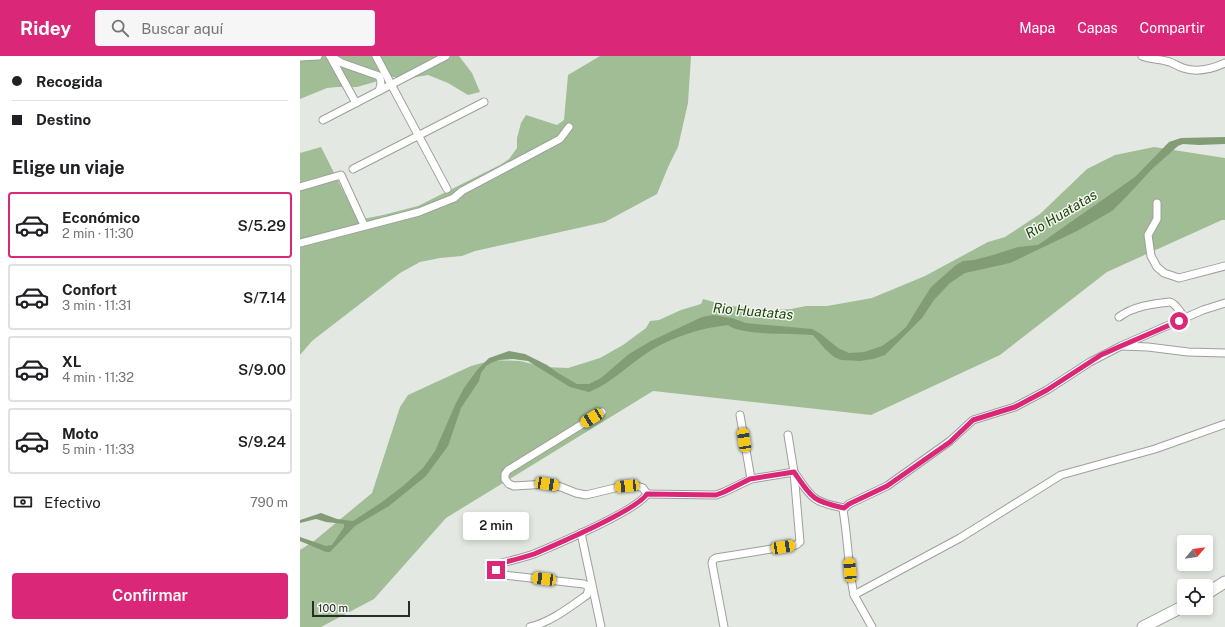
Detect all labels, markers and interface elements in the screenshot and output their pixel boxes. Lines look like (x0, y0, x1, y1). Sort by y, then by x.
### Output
search box (95, 10, 375, 46)
text: Ridey (20, 17, 71, 39)
icon: search (109, 17, 131, 39)
text: Buscar aquí (141, 20, 223, 37)
text: Mapa (1019, 20, 1055, 36)
text: Capas (1077, 20, 1118, 36)
text: Compartir (1140, 20, 1205, 36)
text: Recogida (36, 73, 103, 90)
text: Destino (36, 111, 91, 128)
text: Elige un viaje (12, 157, 125, 178)
water label: Rio Huatatas (1022, 186, 1100, 242)
icon: car (14, 207, 50, 243)
text: Económico (62, 209, 140, 226)
text: S/5.29 (237, 217, 286, 234)
text: 2 min · 11:30 (62, 226, 134, 241)
icon: car (14, 279, 50, 315)
text: Confort (62, 281, 117, 298)
text: S/7.14 (243, 289, 286, 306)
text: 3 min · 11:31 (62, 298, 132, 313)
water label: Rio Huatatas (712, 300, 794, 322)
route start (1170, 312, 1188, 330)
icon: car (14, 351, 50, 387)
text: XL (62, 353, 81, 370)
text: S/9.00 (238, 361, 286, 378)
text: 4 min · 11:32 (62, 370, 134, 385)
car (579, 407, 605, 429)
icon: car (14, 423, 50, 459)
text: Moto (62, 425, 99, 442)
car (736, 427, 752, 453)
text: S/9.24 (238, 433, 286, 450)
text: 5 min · 11:33 (62, 442, 135, 457)
car (534, 476, 560, 492)
car (615, 479, 639, 493)
icon: cash (12, 491, 34, 513)
text: Efectivo (44, 494, 101, 511)
text: 790 m (250, 495, 288, 510)
callout: 2 min (463, 512, 529, 540)
text: 2 min (479, 518, 513, 533)
north arrow (1177, 535, 1213, 571)
map controls (1177, 535, 1213, 615)
car (770, 539, 796, 555)
car (843, 558, 857, 582)
route end (487, 561, 505, 579)
car (531, 572, 557, 586)
button: Confirmar (12, 573, 288, 619)
button: locate (1177, 579, 1213, 615)
scale bar (312, 599, 410, 618)
text: 100 m (318, 602, 348, 614)

